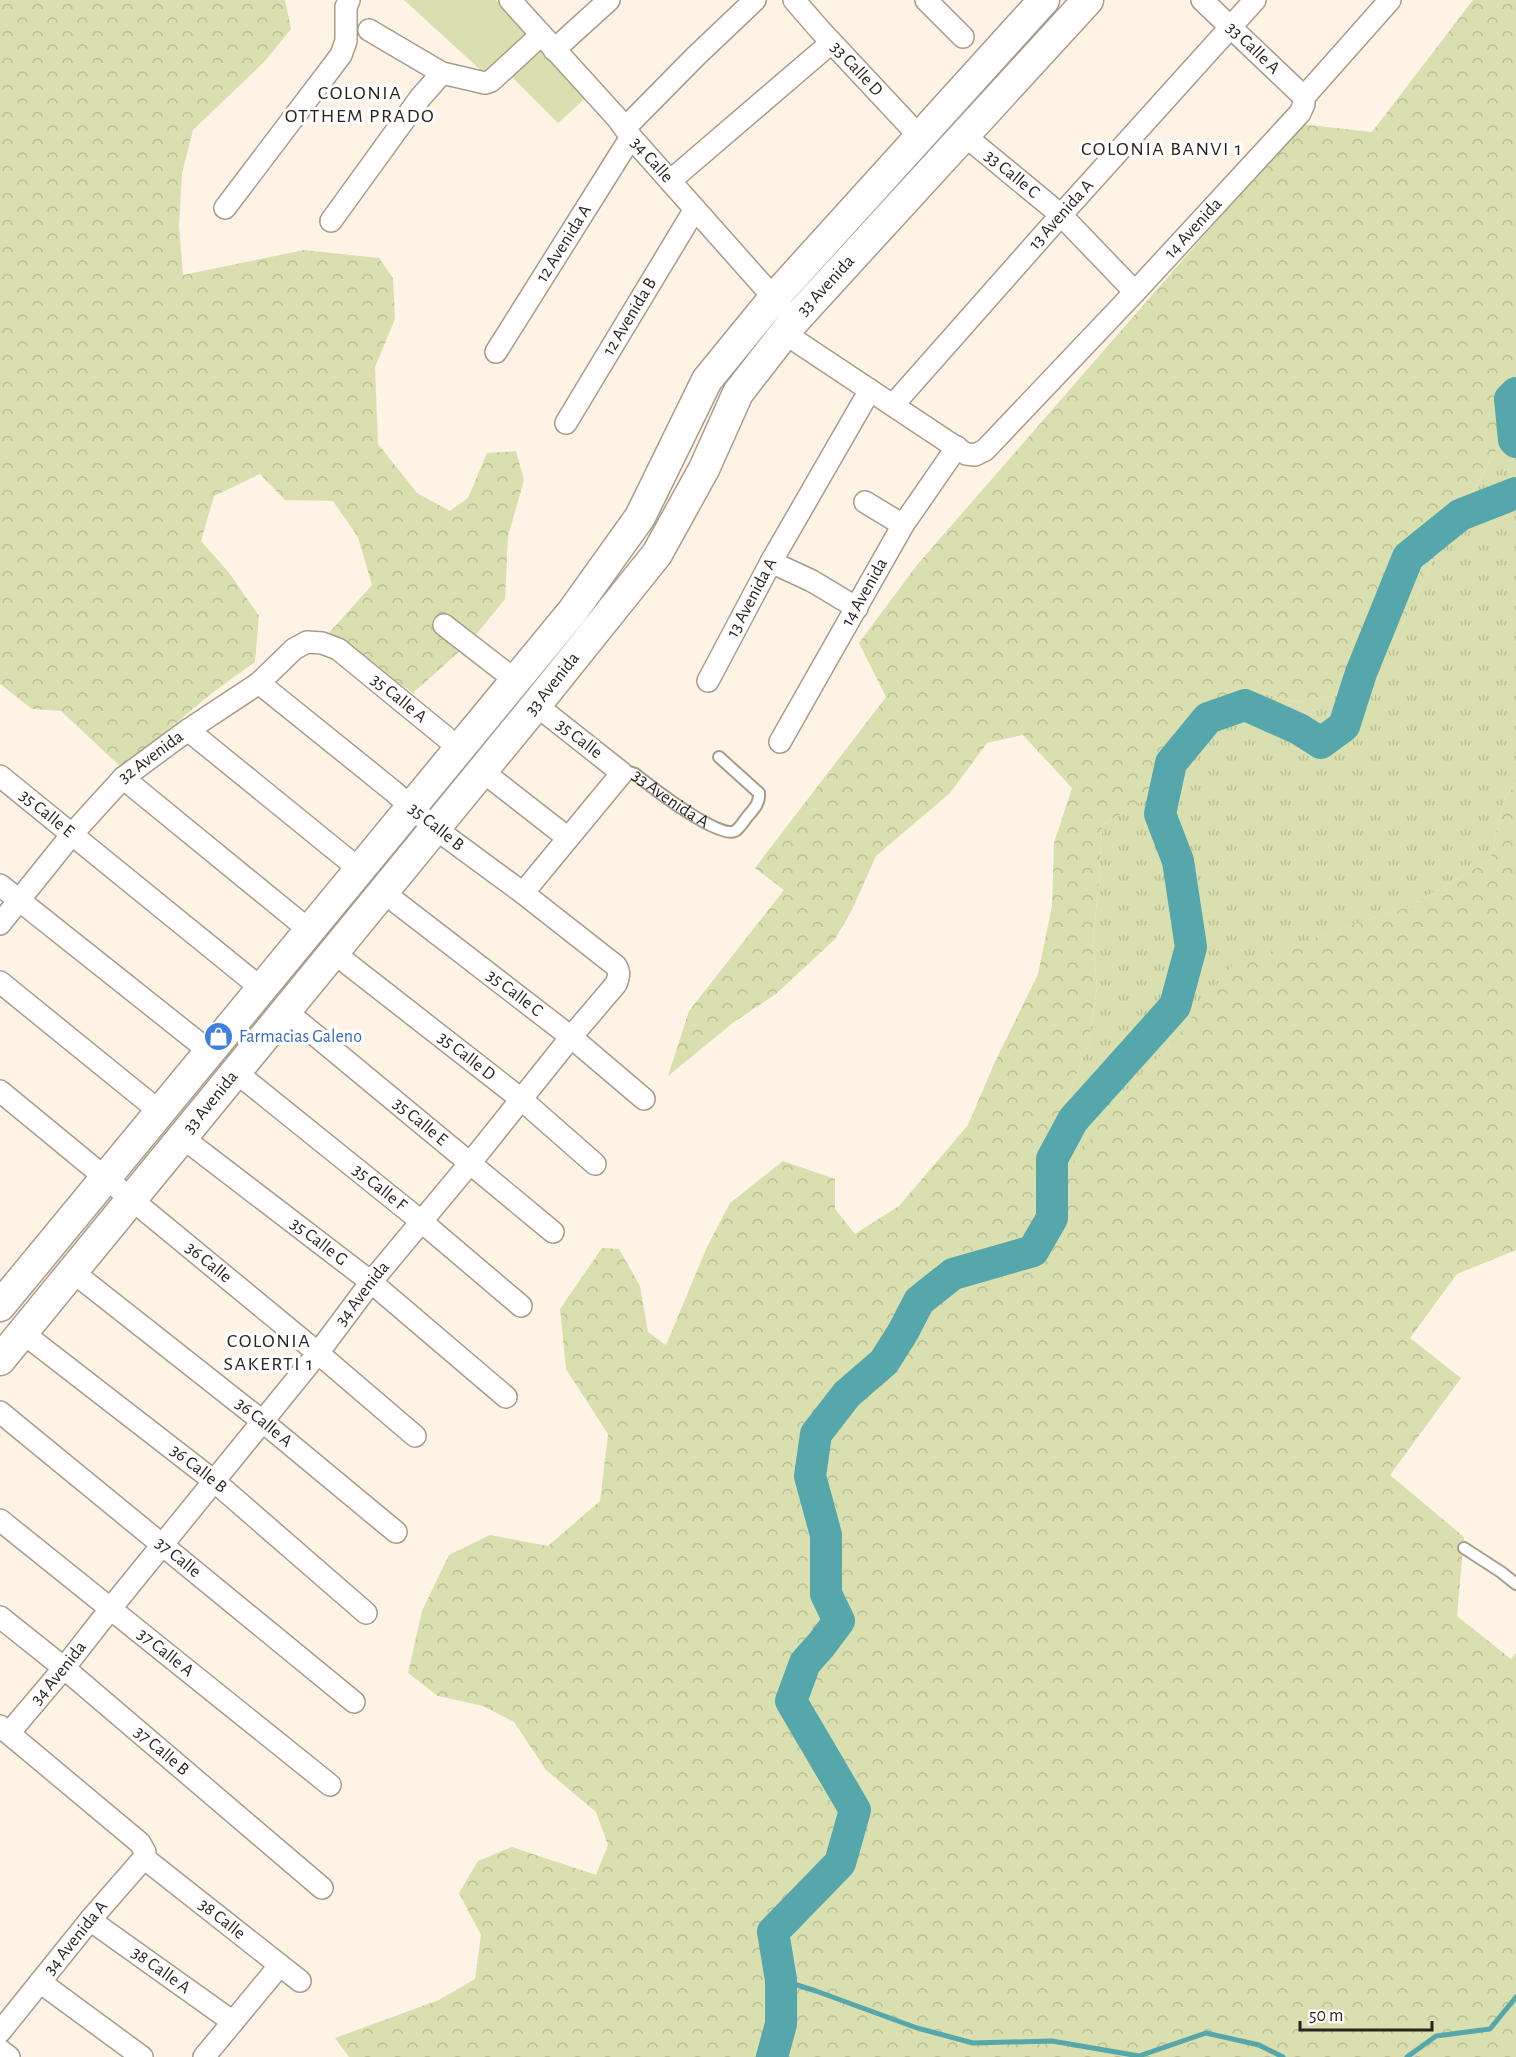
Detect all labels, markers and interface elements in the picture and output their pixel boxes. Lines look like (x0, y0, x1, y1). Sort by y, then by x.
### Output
street label: 33 Calle A (1223, 19, 1283, 78)
street label: 33 Calle D (827, 38, 886, 100)
district label: COLONIA OTTHEM PRADO (285, 83, 435, 126)
street label: 34 Calle (627, 134, 676, 186)
district label: COLONIA BANVI 1 (1081, 139, 1243, 159)
street label: 33 Calle C (981, 147, 1043, 202)
street label: 13 Avenida A (1026, 176, 1097, 253)
street label: 14 Avenida (1162, 195, 1226, 262)
street label: 12 Avenida A (533, 201, 595, 286)
street label: 33 Avenida (794, 252, 858, 320)
street label: 12 Avenida B (600, 275, 660, 359)
street label: 13 Avenida A (724, 555, 781, 641)
street label: 14 Avenida (839, 555, 891, 629)
street label: 33 Avenida (522, 649, 583, 719)
street label: 35 Calle A (367, 671, 430, 727)
street label: 35 Calle (553, 716, 605, 762)
street label: 32 Avenida (115, 727, 187, 787)
street label: 33 Avenida A (629, 767, 712, 832)
street label: 35 Calle E (16, 787, 78, 841)
street label: 35 Calle B (405, 799, 467, 855)
street label: 35 Calle C (483, 966, 546, 1020)
shop icon: Farmacias Galeno (202, 1021, 234, 1053)
place label: Farmacias Galeno (239, 1028, 362, 1046)
street label: 35 Calle D (434, 1029, 499, 1084)
street label: 33 Avenida (180, 1068, 242, 1137)
street label: 35 Calle E (389, 1094, 451, 1150)
street label: 35 Calle F (349, 1161, 410, 1215)
street label: 35 Calle G (287, 1215, 351, 1269)
street label: 36 Calle (182, 1239, 235, 1287)
street label: 34 Avenida (332, 1258, 393, 1329)
district label: COLONIA SAKERTI 1 (224, 1331, 314, 1374)
street label: 36 Calle A (232, 1395, 296, 1451)
street label: 36 Calle B (167, 1442, 230, 1497)
street label: 37 Calle (152, 1534, 204, 1581)
street label: 37 Calle A (134, 1625, 197, 1681)
street label: 34 Avenida (28, 1638, 90, 1708)
street label: 37 Calle B (131, 1723, 192, 1779)
street label: 38 Calle (195, 1896, 248, 1943)
street label: 34 Avenida A (41, 1897, 112, 1978)
street label: 38 Calle A (128, 1944, 194, 1998)
scale bar (1300, 1994, 1432, 2032)
text: 50 m (1309, 2007, 1343, 2025)

